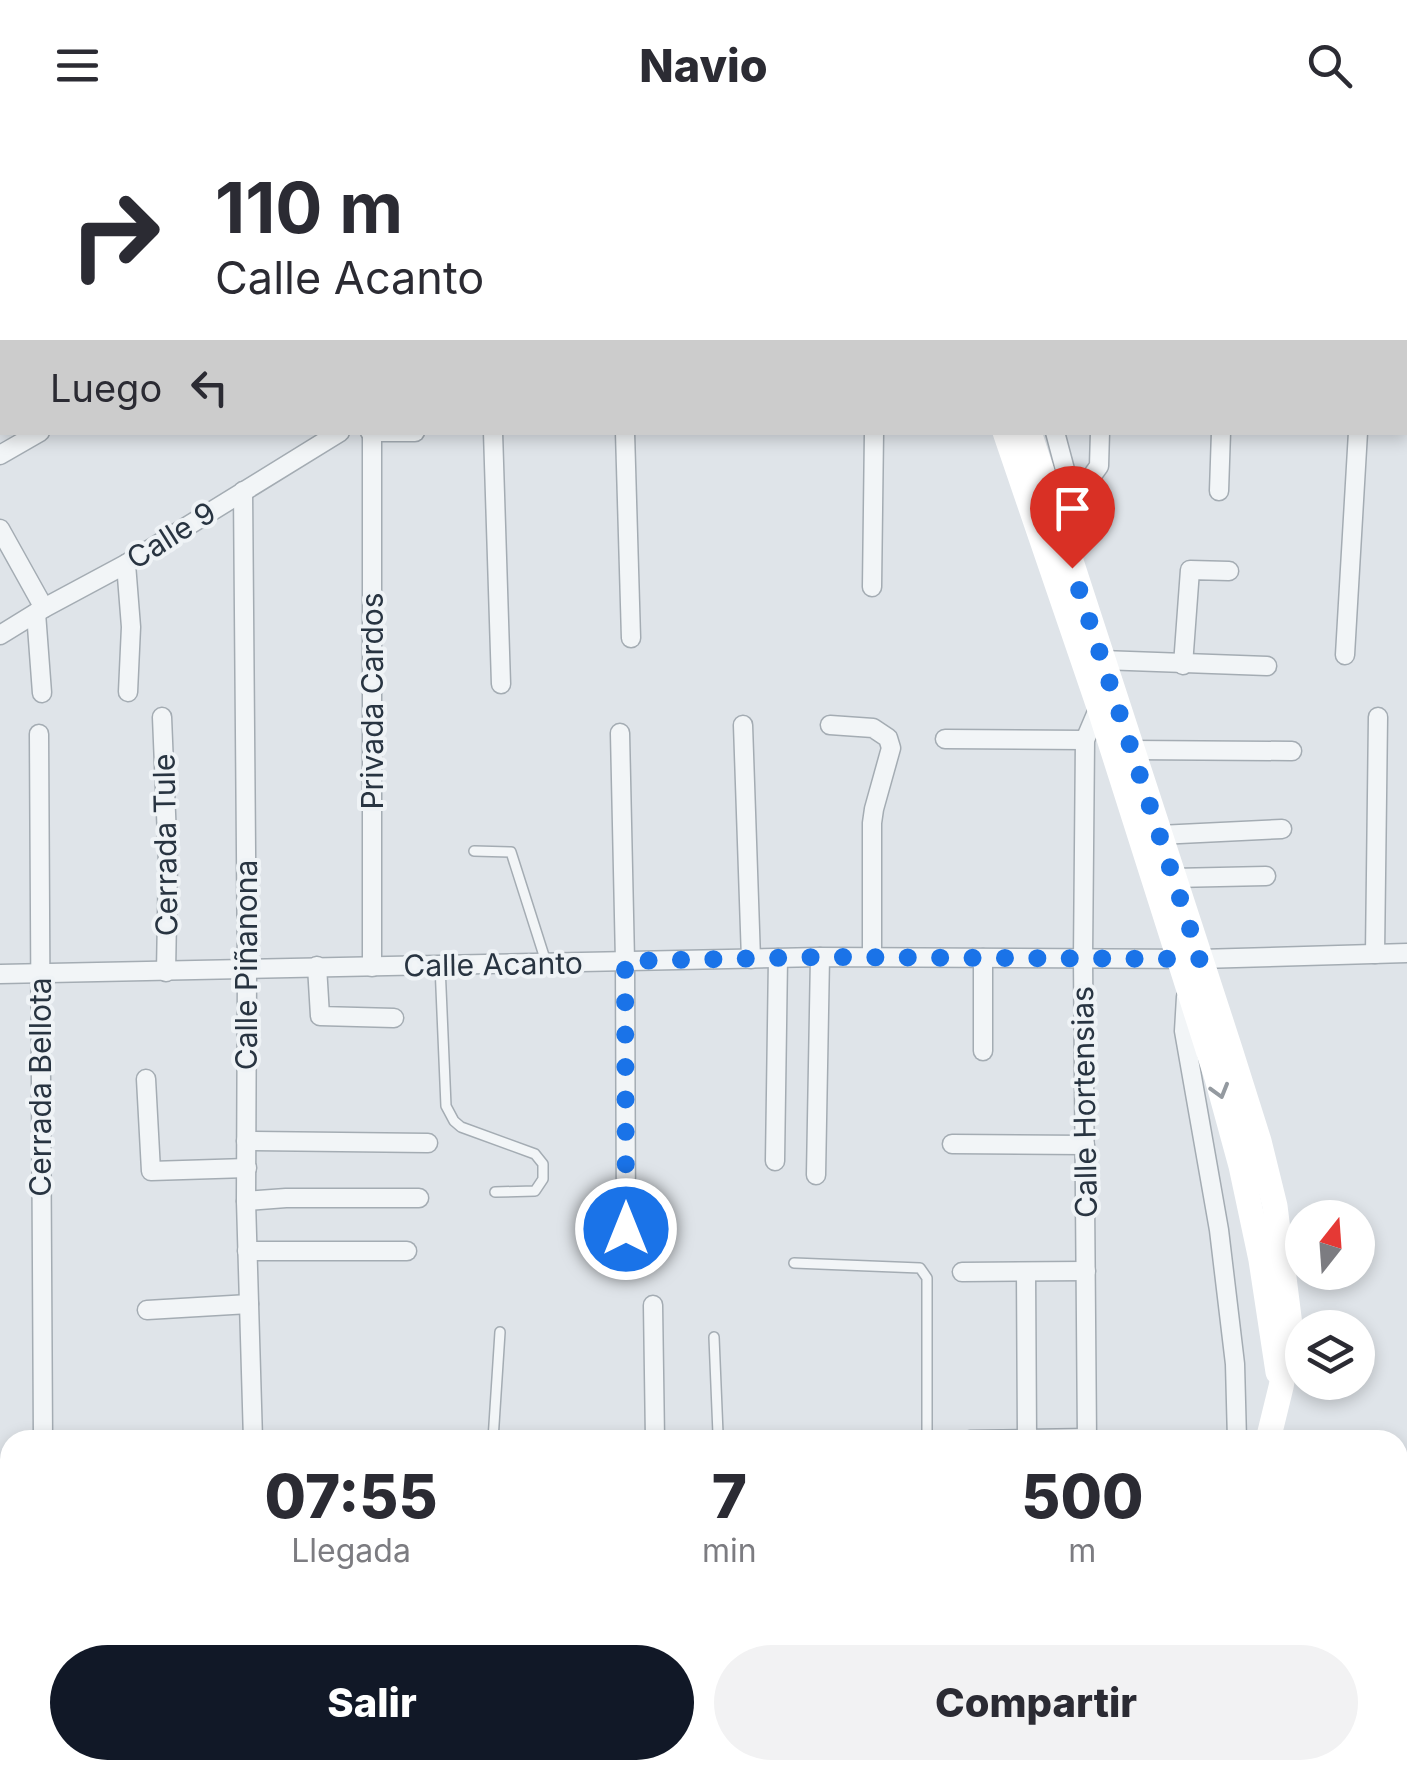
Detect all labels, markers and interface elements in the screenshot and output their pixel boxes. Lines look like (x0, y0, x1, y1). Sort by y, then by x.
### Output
icon: menu (50, 38, 105, 93)
text: Navio (639, 38, 768, 93)
icon: search (1302, 38, 1357, 93)
text: 110 m (215, 165, 403, 250)
icon: right (50, 170, 180, 300)
text: Calle Acanto (215, 250, 484, 305)
icon: left (182, 360, 237, 415)
text: Luego (50, 365, 162, 411)
pin (1030, 466, 1115, 569)
icon: arrive (1045, 481, 1100, 536)
street label: Calle 9 (120, 494, 222, 576)
street label: Privada Cardos (354, 592, 390, 810)
street label: Cerrada Tule (145, 753, 185, 937)
street label: Calle Piñanona (228, 860, 264, 1070)
street label: Calle Acanto (403, 944, 583, 984)
street label: Cerrada Bellota (22, 977, 58, 1197)
street label: Calle Hortensias (1064, 986, 1104, 1218)
one-way arrow (1208, 1082, 1229, 1099)
position arrow (574, 1177, 678, 1281)
north arrow (1285, 1200, 1375, 1290)
map controls (1285, 1200, 1375, 1400)
button: layers (1285, 1310, 1375, 1400)
text: 07:55 (265, 1460, 438, 1532)
text: 7 (712, 1460, 747, 1532)
text: 500 (1021, 1460, 1143, 1532)
text: Llegada (291, 1531, 411, 1570)
text: min (702, 1531, 757, 1570)
text: m (1068, 1531, 1096, 1570)
button: Salir (50, 1645, 694, 1760)
button: Compartir (714, 1645, 1358, 1760)

